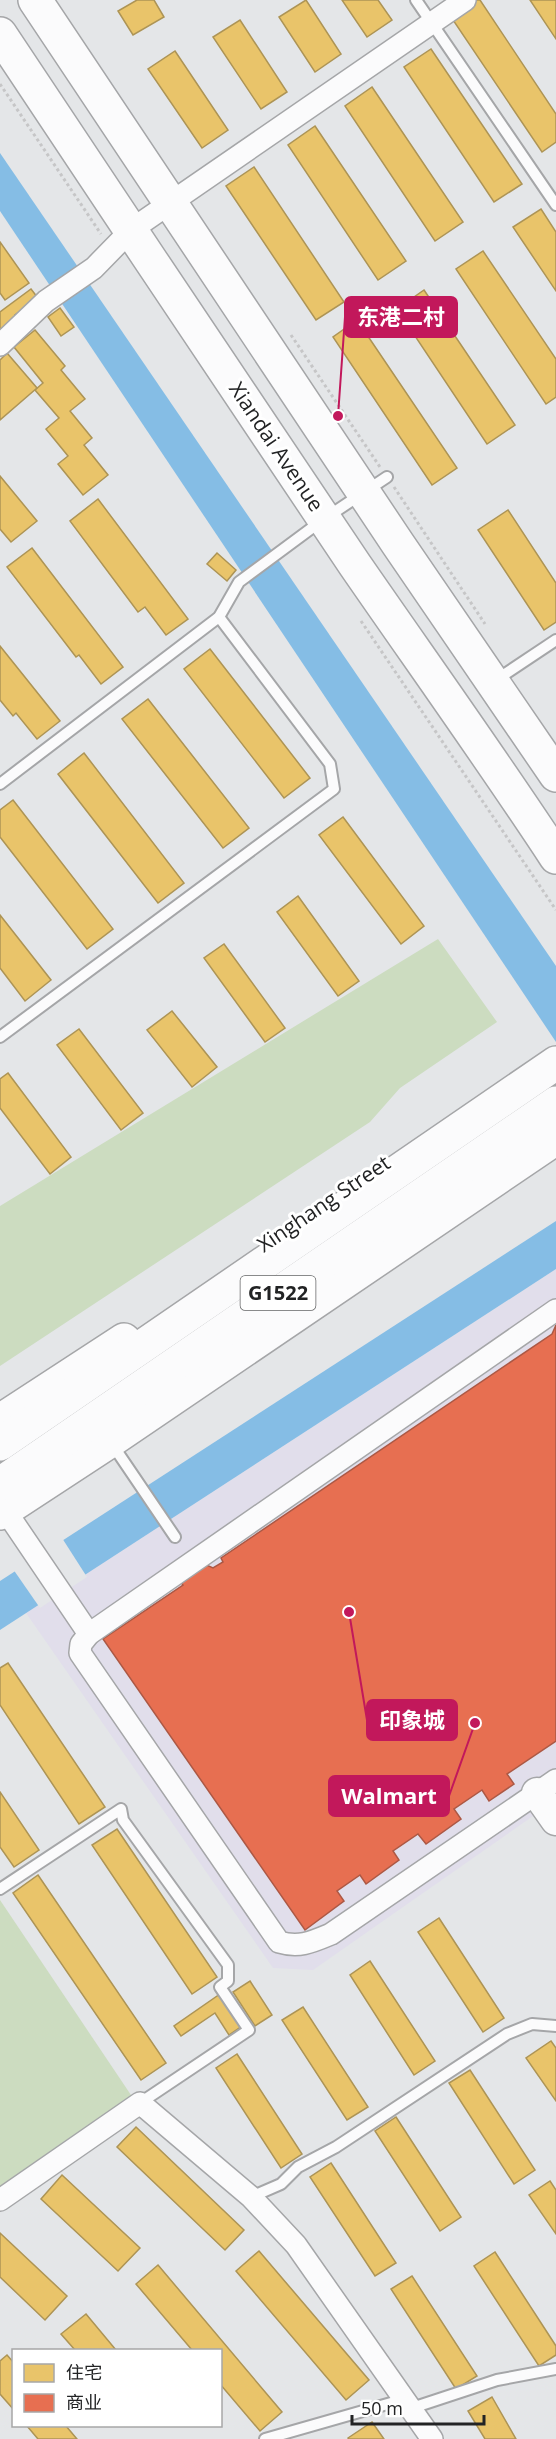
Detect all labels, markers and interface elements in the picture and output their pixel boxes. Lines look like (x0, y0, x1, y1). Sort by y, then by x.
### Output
callout: 东港二村 (345, 297, 457, 337)
text: 东港二村 (357, 301, 445, 331)
street label: Xiandai Avenue (223, 376, 330, 517)
street label: Xinghang Street (252, 1148, 395, 1258)
road number: G1522 (240, 1276, 316, 1310)
callout: 印象城 (367, 1700, 457, 1740)
text: 印象城 (379, 1704, 445, 1734)
callout: Walmart (329, 1776, 449, 1816)
text: Walmart (341, 1780, 437, 1810)
legend (12, 2349, 222, 2427)
text: 住宅 (66, 2360, 102, 2384)
scale bar (352, 2388, 484, 2426)
text: 商业 (66, 2390, 102, 2414)
text: 50 m (361, 2396, 403, 2420)

